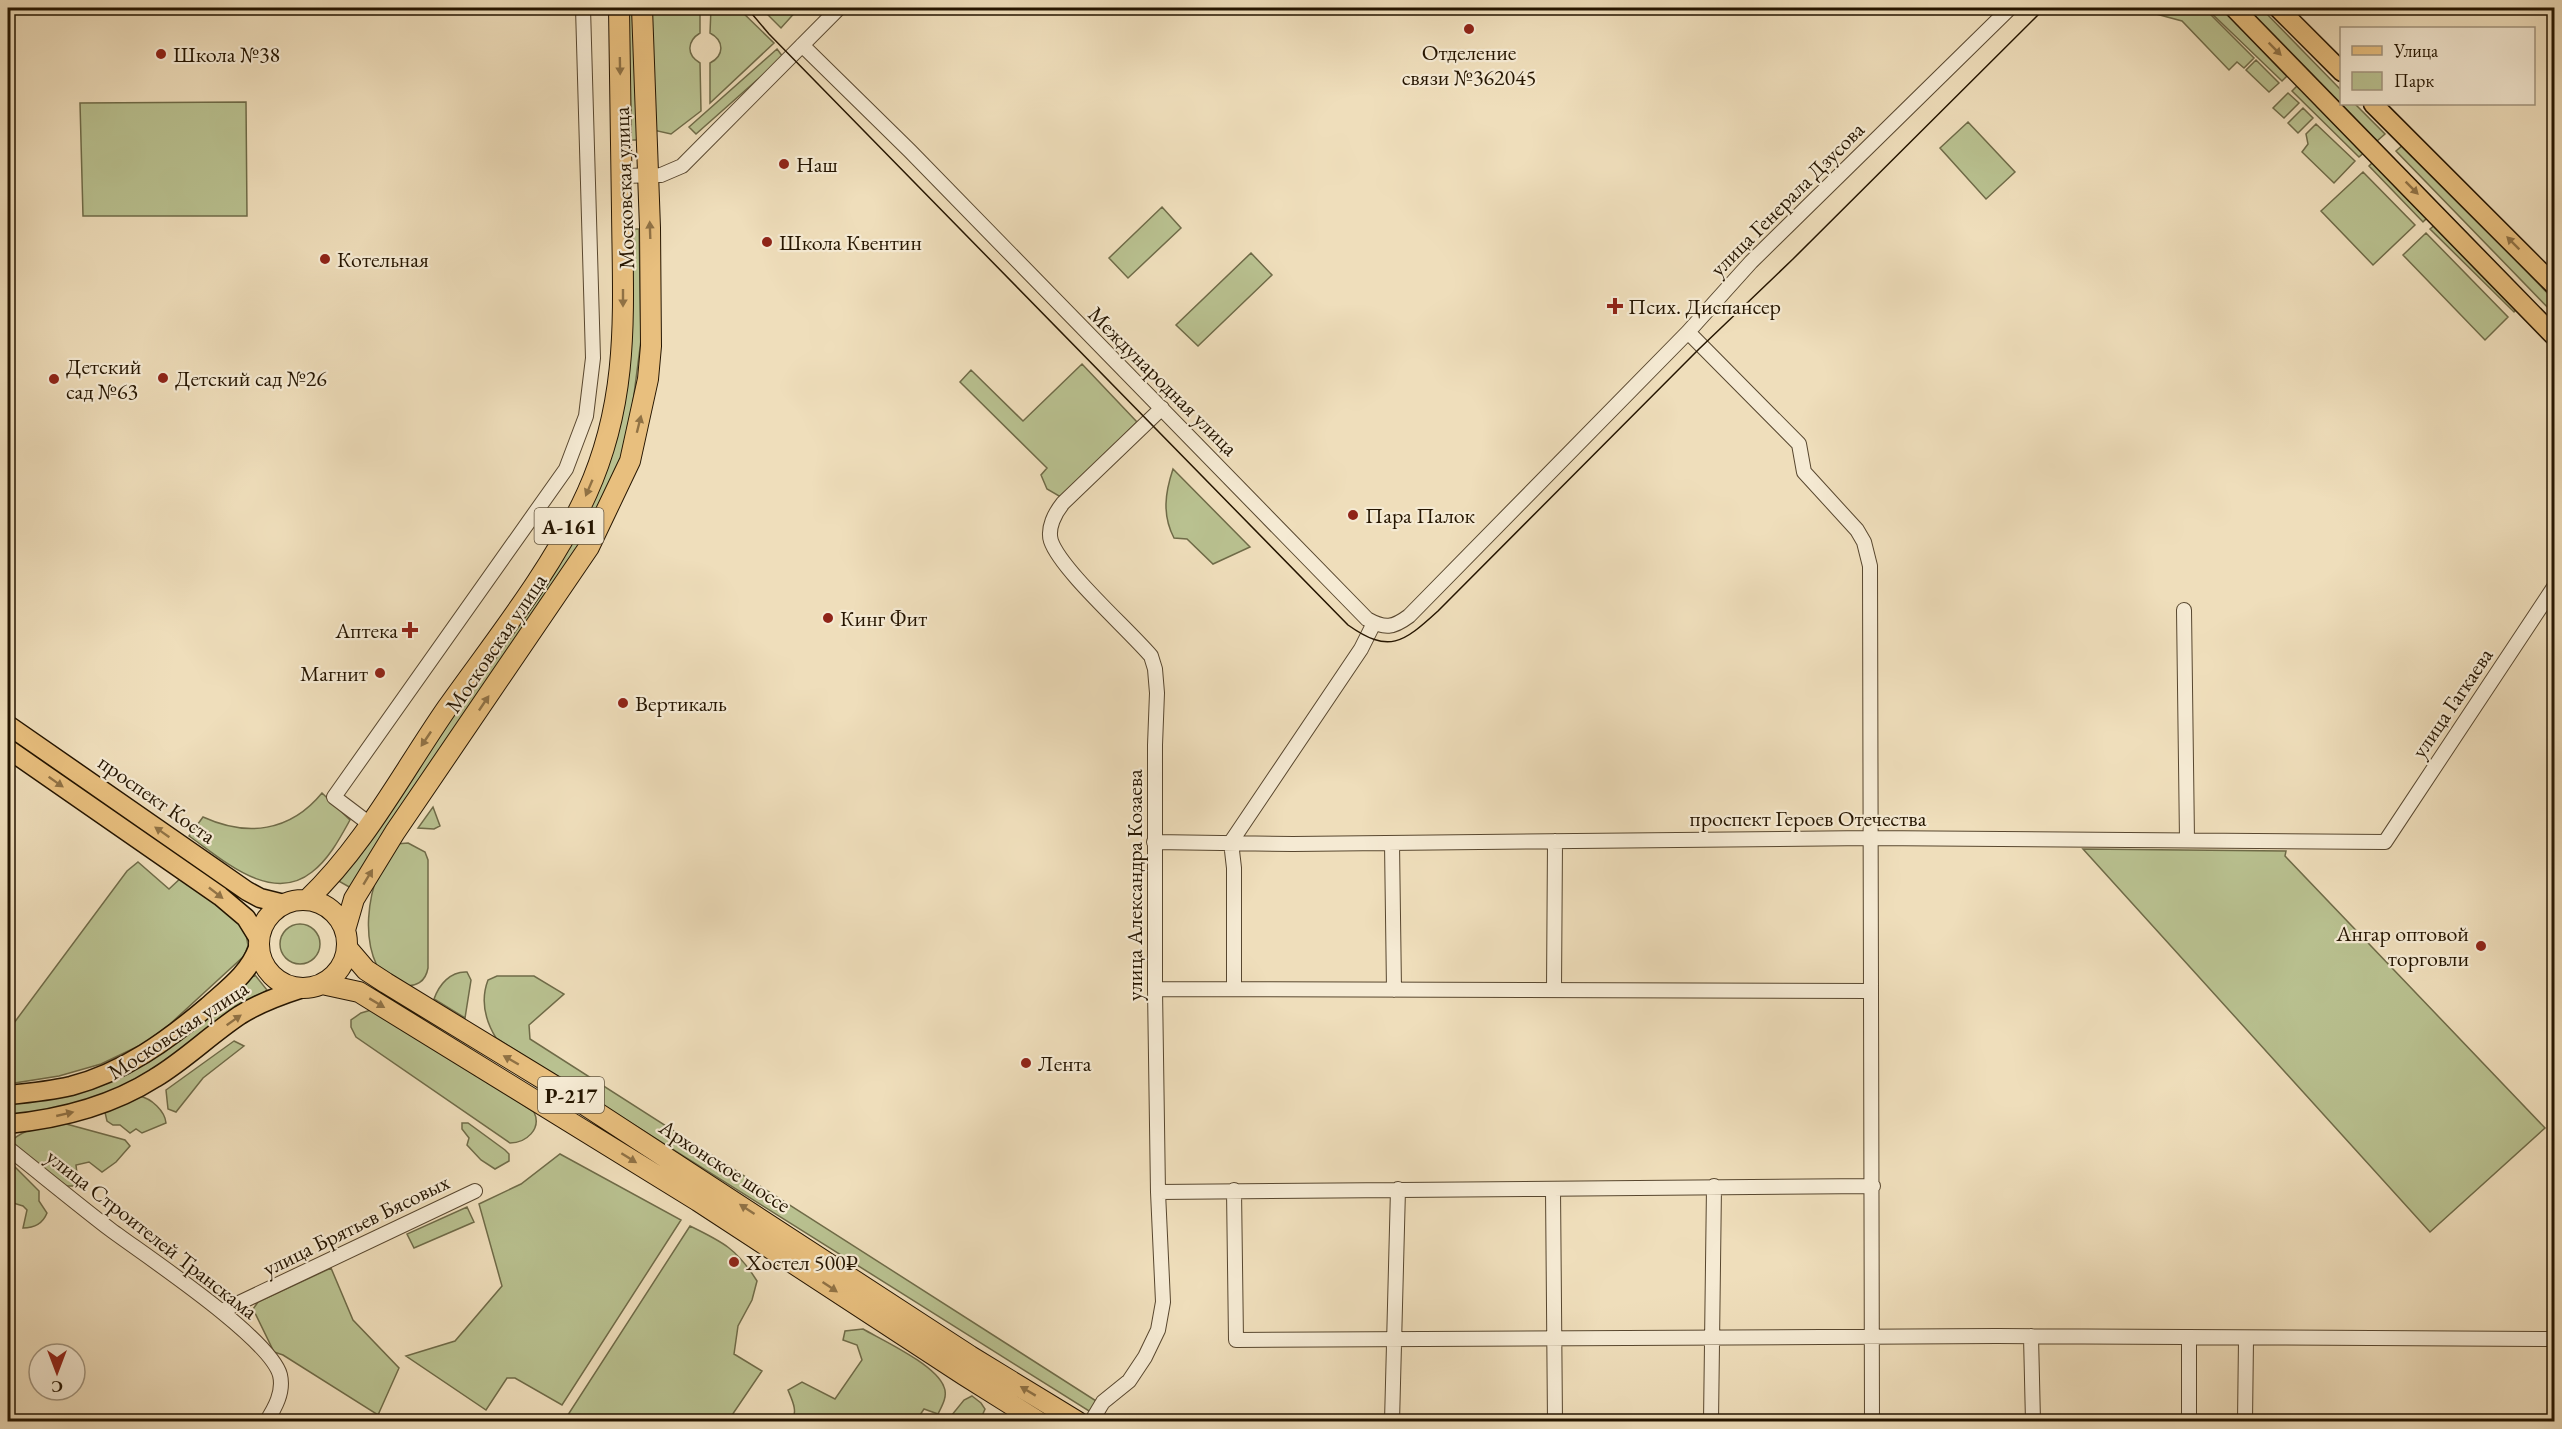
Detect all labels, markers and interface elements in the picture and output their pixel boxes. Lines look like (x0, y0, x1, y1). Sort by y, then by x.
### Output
marker: Отделение связи №362045 (1462, 22, 1476, 36)
legend (2340, 27, 2535, 105)
place label: Отделение связи №362045 (1402, 38, 1536, 92)
text: Улица (2393, 39, 2439, 62)
place label: Школа №38 (173, 40, 280, 69)
one-way arrow (2268, 42, 2282, 57)
marker: Школа №38 (154, 47, 168, 61)
one-way arrow (615, 56, 625, 75)
text: Парк (2394, 69, 2434, 92)
street label: Московская улица (607, 106, 641, 270)
street label: улица Генерала Дзусова (1703, 115, 1871, 283)
place label: Наш (796, 150, 838, 179)
marker: Наш (777, 157, 791, 171)
one-way arrow (2405, 181, 2419, 195)
one-way arrow (645, 221, 655, 240)
place label: Школа Квентин (779, 228, 922, 257)
marker: Школа Квентин (760, 235, 774, 249)
one-way arrow (2506, 236, 2520, 251)
place label: Котельная (337, 245, 429, 274)
marker: Котельная (318, 252, 332, 266)
one-way arrow (618, 288, 628, 307)
place label: Псих. Диспансер (1628, 292, 1781, 321)
marker: Псих. Диспансер (1606, 297, 1624, 315)
street label: Международная улица (1082, 300, 1244, 462)
place label: Детский сад №63 (66, 352, 142, 406)
place label: Детский сад №26 (175, 364, 327, 393)
marker: Детский сад №26 (156, 371, 170, 385)
marker: Детский сад №63 (47, 372, 61, 386)
one-way arrow (634, 415, 644, 433)
one-way arrow (583, 479, 593, 497)
place label: Пара Палок (1365, 501, 1476, 530)
road number: А-161 (534, 508, 604, 544)
marker: Пара Палок (1346, 508, 1360, 522)
street label: Московская улица (439, 567, 554, 718)
place label: Кинг Фит (840, 604, 927, 633)
marker: Кинг Фит (821, 611, 835, 625)
place label: Аптека (334, 616, 398, 645)
marker: Аптека (403, 623, 417, 637)
street label: улица Гагкаева (2404, 642, 2500, 764)
place label: Магнит (300, 659, 368, 688)
marker: Магнит (373, 666, 387, 680)
place label: Вертикаль (635, 689, 727, 718)
one-way arrow (478, 695, 490, 711)
marker: Вертикаль (616, 696, 630, 710)
one-way arrow (420, 731, 432, 747)
street label: проспект Коста (92, 748, 222, 850)
street label: улица Александра Козаева (1120, 769, 1149, 1001)
one-way arrow (47, 776, 63, 788)
street label: проспект Героев Отечества (1690, 804, 1927, 833)
one-way arrow (154, 827, 170, 838)
one-way arrow (362, 869, 373, 885)
one-way arrow (208, 887, 223, 899)
place label: Ангар оптовой торговли (2335, 919, 2469, 973)
marker: Ангар оптовой торговли (2474, 939, 2488, 953)
street label: Московская улица (102, 974, 254, 1086)
one-way arrow (369, 997, 385, 1008)
one-way arrow (225, 1014, 241, 1026)
place label: Лента (1038, 1049, 1092, 1078)
one-way arrow (503, 1055, 519, 1066)
marker: Лента (1019, 1056, 1033, 1070)
road number: Р-217 (538, 1077, 604, 1113)
one-way arrow (56, 1108, 74, 1118)
street label: Архонское шоссе (653, 1112, 797, 1220)
street label: улица Строителей Транскама (40, 1142, 264, 1326)
one-way arrow (621, 1153, 637, 1164)
street label: улица Брятьев Бясовых (258, 1167, 455, 1283)
one-way arrow (739, 1203, 755, 1214)
place label: Хостел 500₽ (745, 1248, 858, 1277)
marker: Хостел 500₽ (727, 1255, 741, 1269)
one-way arrow (822, 1281, 838, 1292)
north arrow (27, 1342, 87, 1402)
text: С (51, 1376, 63, 1397)
one-way arrow (1019, 1386, 1036, 1396)

